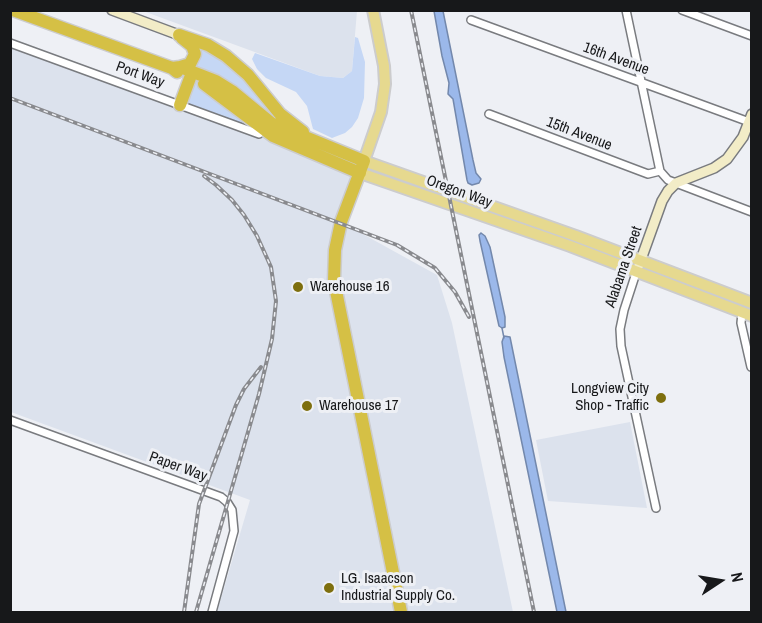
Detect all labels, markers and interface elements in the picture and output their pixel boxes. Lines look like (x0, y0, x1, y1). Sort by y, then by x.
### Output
street label: 16th Avenue (581, 39, 651, 79)
street label: Port Way (113, 58, 167, 92)
street label: 15th Avenue (544, 113, 614, 155)
street label: Oregon Way (424, 172, 494, 212)
street label: Alabama Street (602, 224, 646, 310)
place label: Warehouse 16 (310, 278, 390, 296)
marker: Warehouse 16 (291, 280, 305, 294)
place label: Longview City Shop - Traffic (571, 380, 649, 415)
marker: Longview City Shop - Traffic (654, 391, 668, 405)
place label: Warehouse 17 (319, 397, 399, 415)
marker: Warehouse 17 (300, 399, 314, 413)
street label: Paper Way (147, 448, 209, 486)
north arrow (690, 551, 750, 611)
place label: LG. Isaacson Industrial Supply Co. (341, 570, 455, 605)
text: N (726, 570, 749, 584)
marker: LG. Isaacson Industrial Supply Co. (322, 581, 336, 595)

